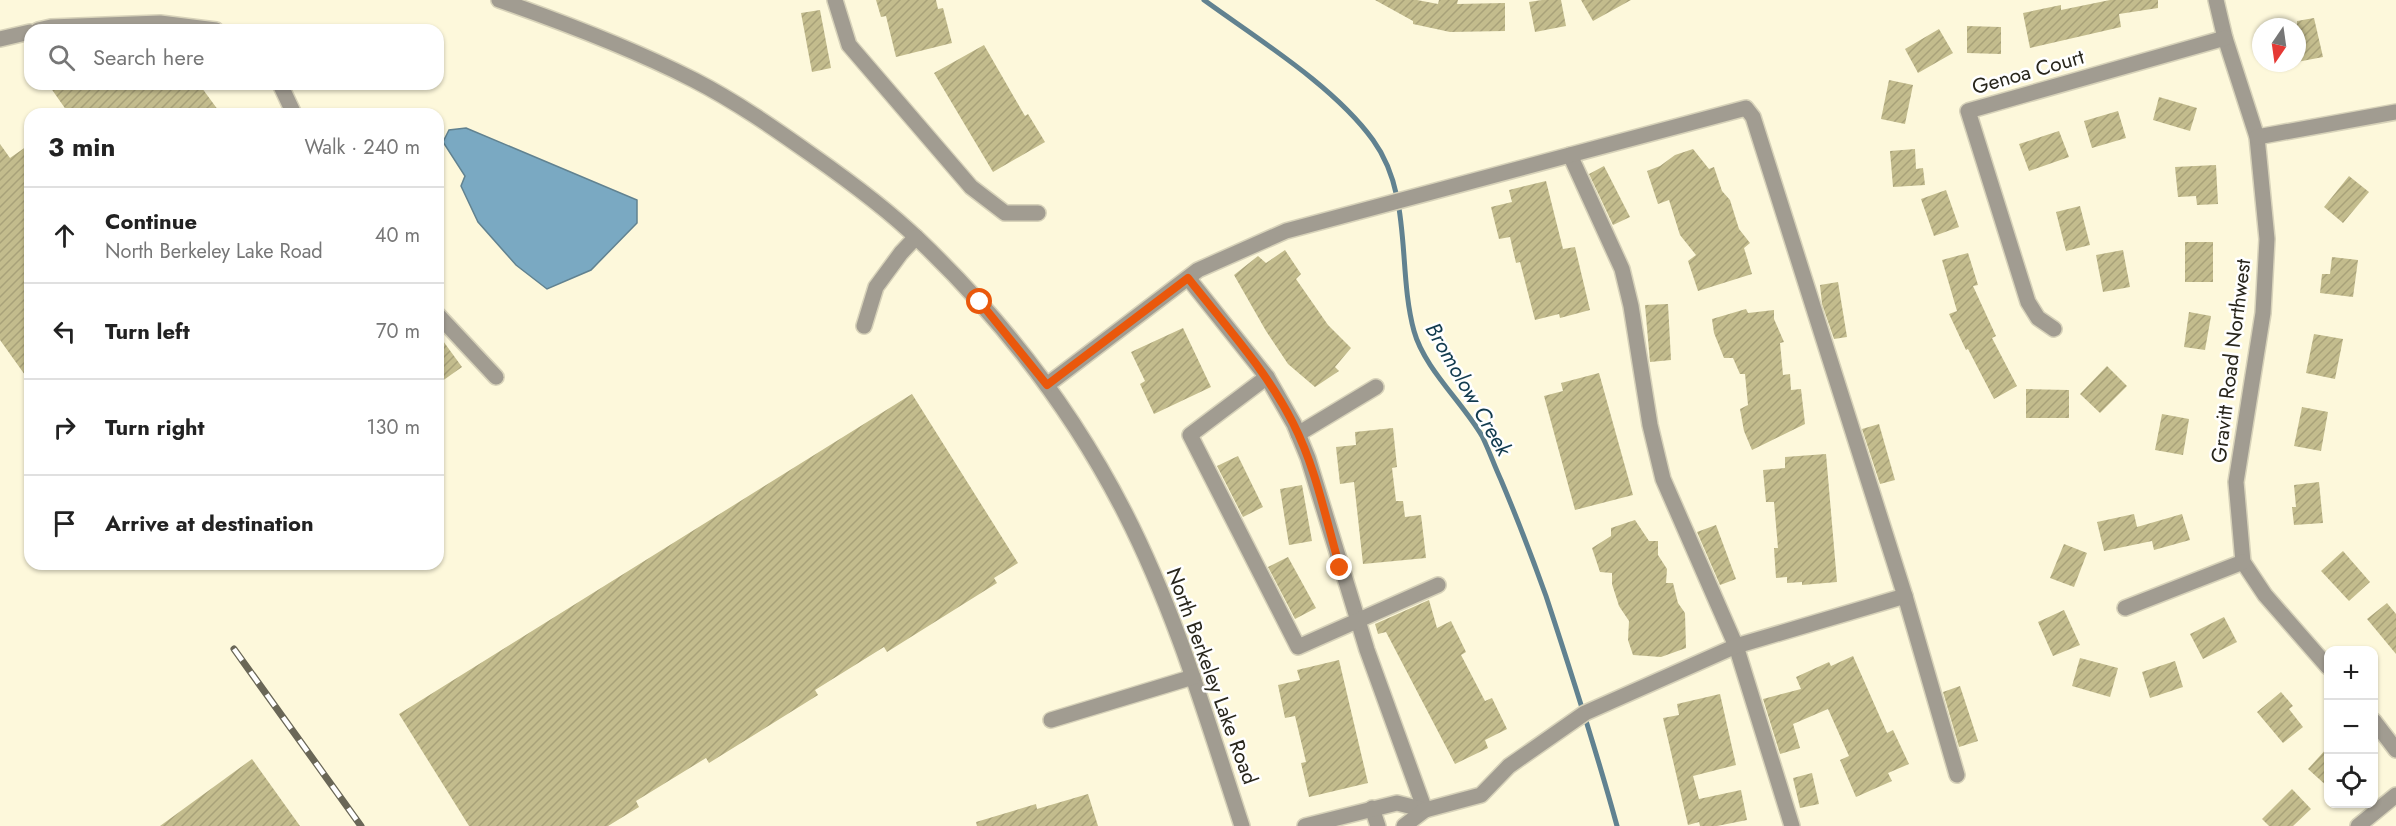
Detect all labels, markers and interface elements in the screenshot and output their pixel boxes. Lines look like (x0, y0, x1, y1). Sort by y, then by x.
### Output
north arrow (2252, 18, 2306, 72)
search box (24, 24, 444, 90)
icon: search (45, 41, 78, 74)
text: Search here (93, 41, 204, 73)
street label: Genoa Court (1969, 42, 2087, 102)
text: 3 min (48, 128, 115, 166)
text: Walk · 240 m (305, 133, 420, 162)
text: Continue (105, 205, 197, 237)
icon: ahead (48, 219, 81, 252)
text: 40 m (375, 221, 420, 250)
text: North Berkeley Lake Road (105, 237, 323, 266)
street label: Gravitt Road Northwest (2204, 257, 2258, 465)
route start (966, 288, 992, 314)
icon: left (48, 315, 81, 348)
text: Turn left (105, 315, 190, 347)
water label: Bromolow Creek (1418, 316, 1521, 463)
text: 70 m (376, 317, 420, 346)
icon: right (48, 411, 81, 444)
text: Turn right (105, 411, 205, 443)
text: 130 m (366, 413, 420, 442)
icon: arrive (48, 507, 81, 540)
text: Arrive at destination (105, 507, 314, 539)
route end (1326, 554, 1352, 580)
street label: North Berkeley Lake Road (1159, 563, 1265, 789)
map controls (2324, 646, 2378, 808)
button: + (2324, 646, 2378, 700)
button: − (2324, 700, 2378, 754)
button: locate (2324, 754, 2378, 808)

